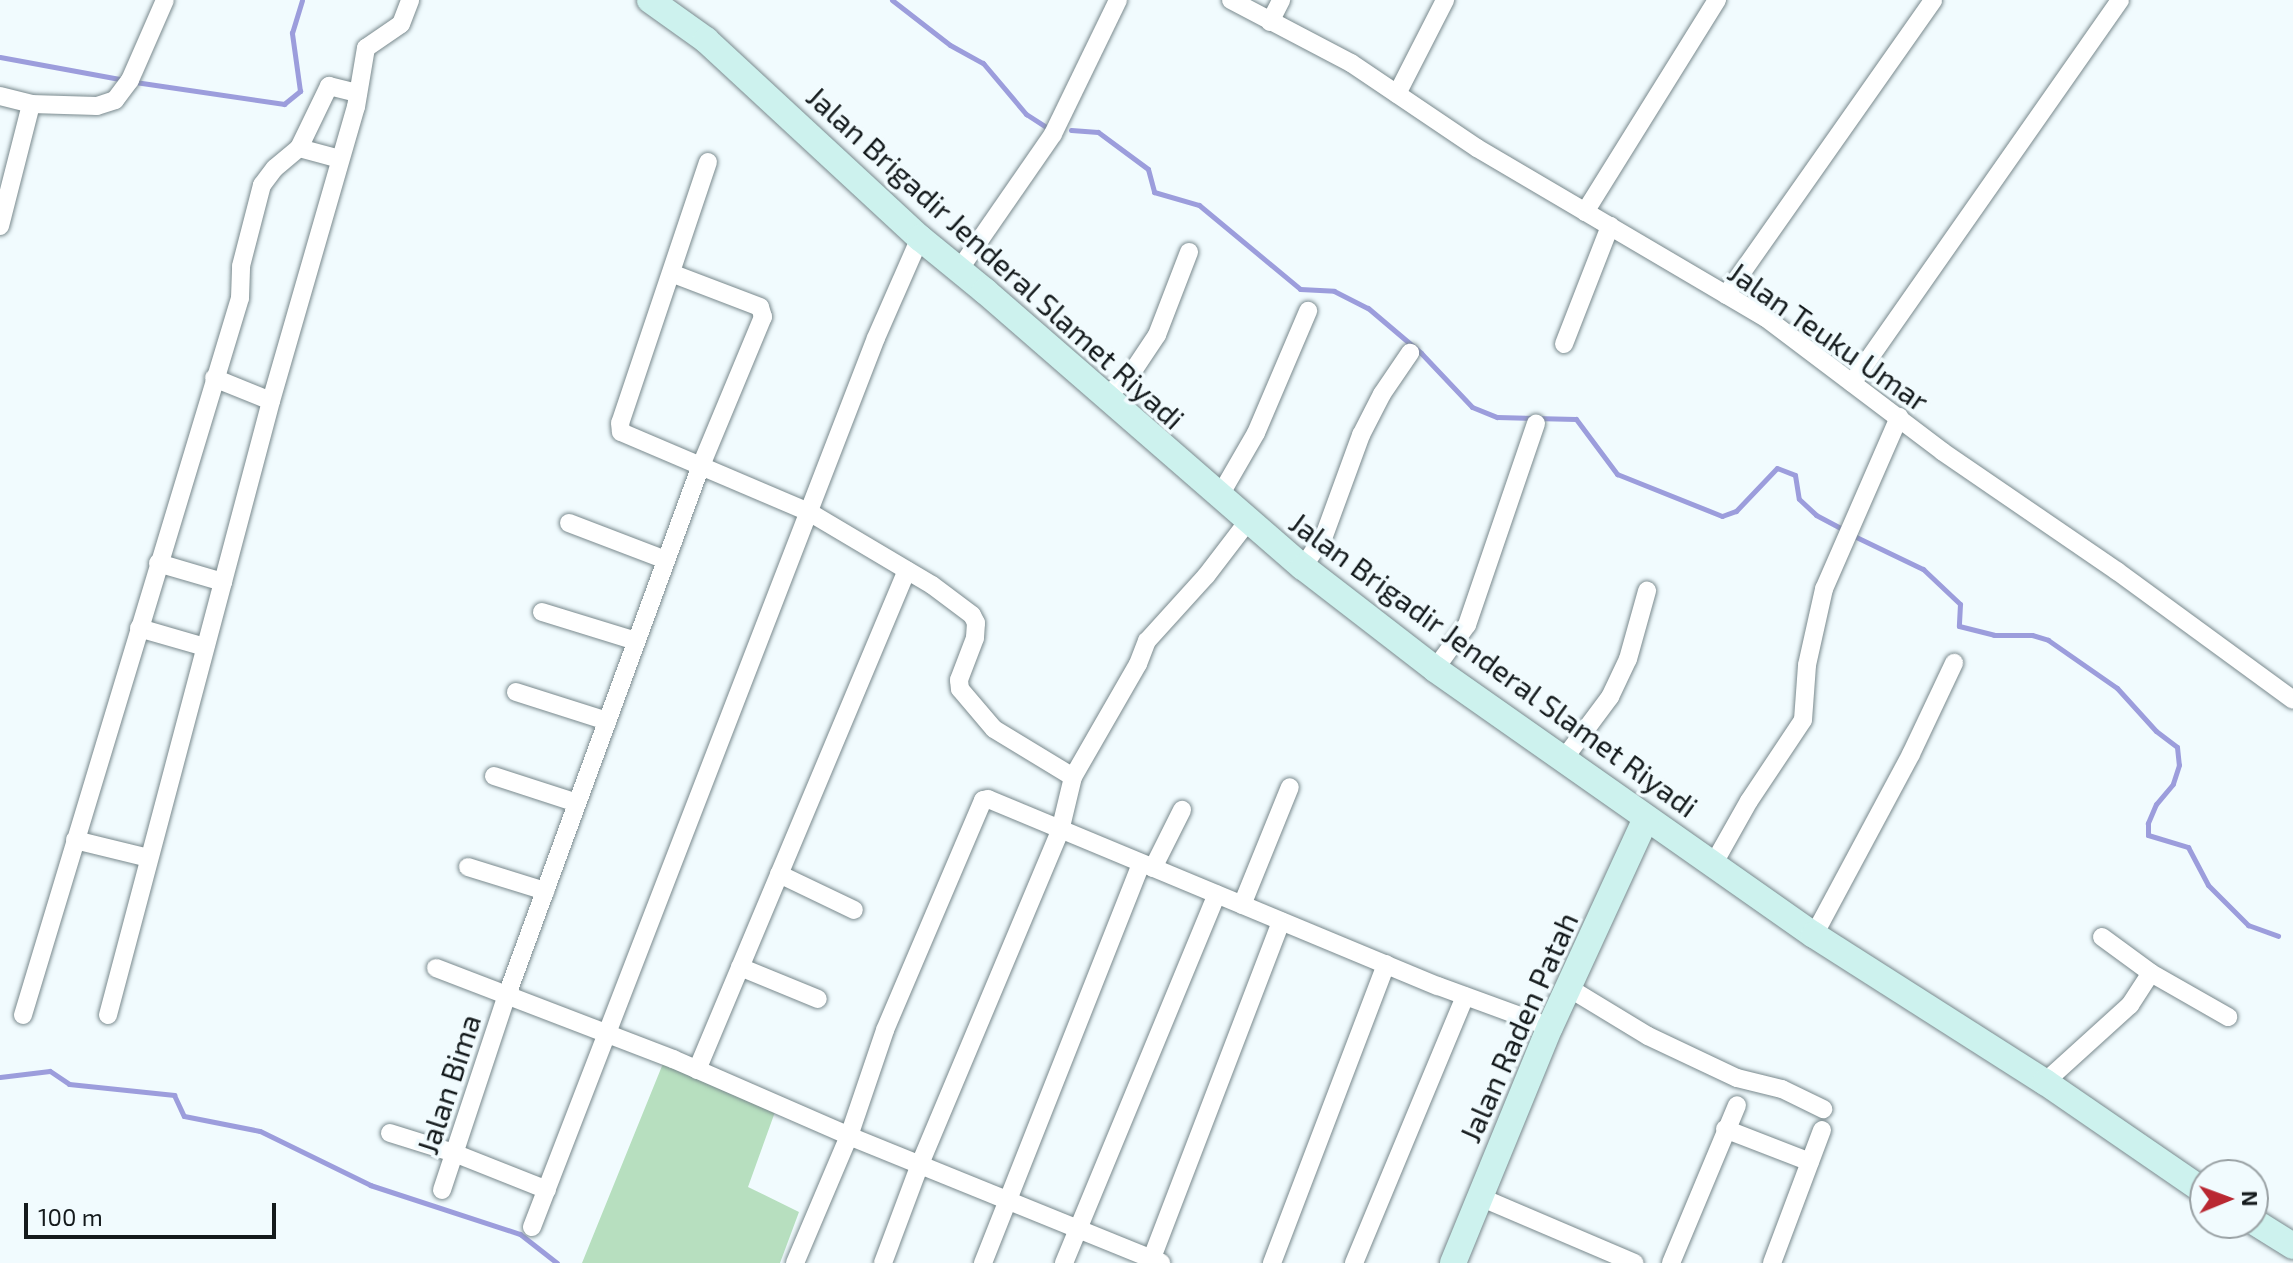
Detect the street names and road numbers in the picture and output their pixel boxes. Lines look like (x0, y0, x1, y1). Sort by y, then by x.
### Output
street label: Jalan Brigadir Jenderal Slamet Riyadi (799, 77, 1193, 437)
street label: Jalan Teuku Umar (1721, 253, 1937, 419)
street label: Jalan Brigadir Jenderal Slamet Riyadi (1282, 503, 1706, 825)
street label: Jalan Raden Patah (1451, 906, 1585, 1148)
street label: Jalan Bima (408, 1010, 488, 1158)

